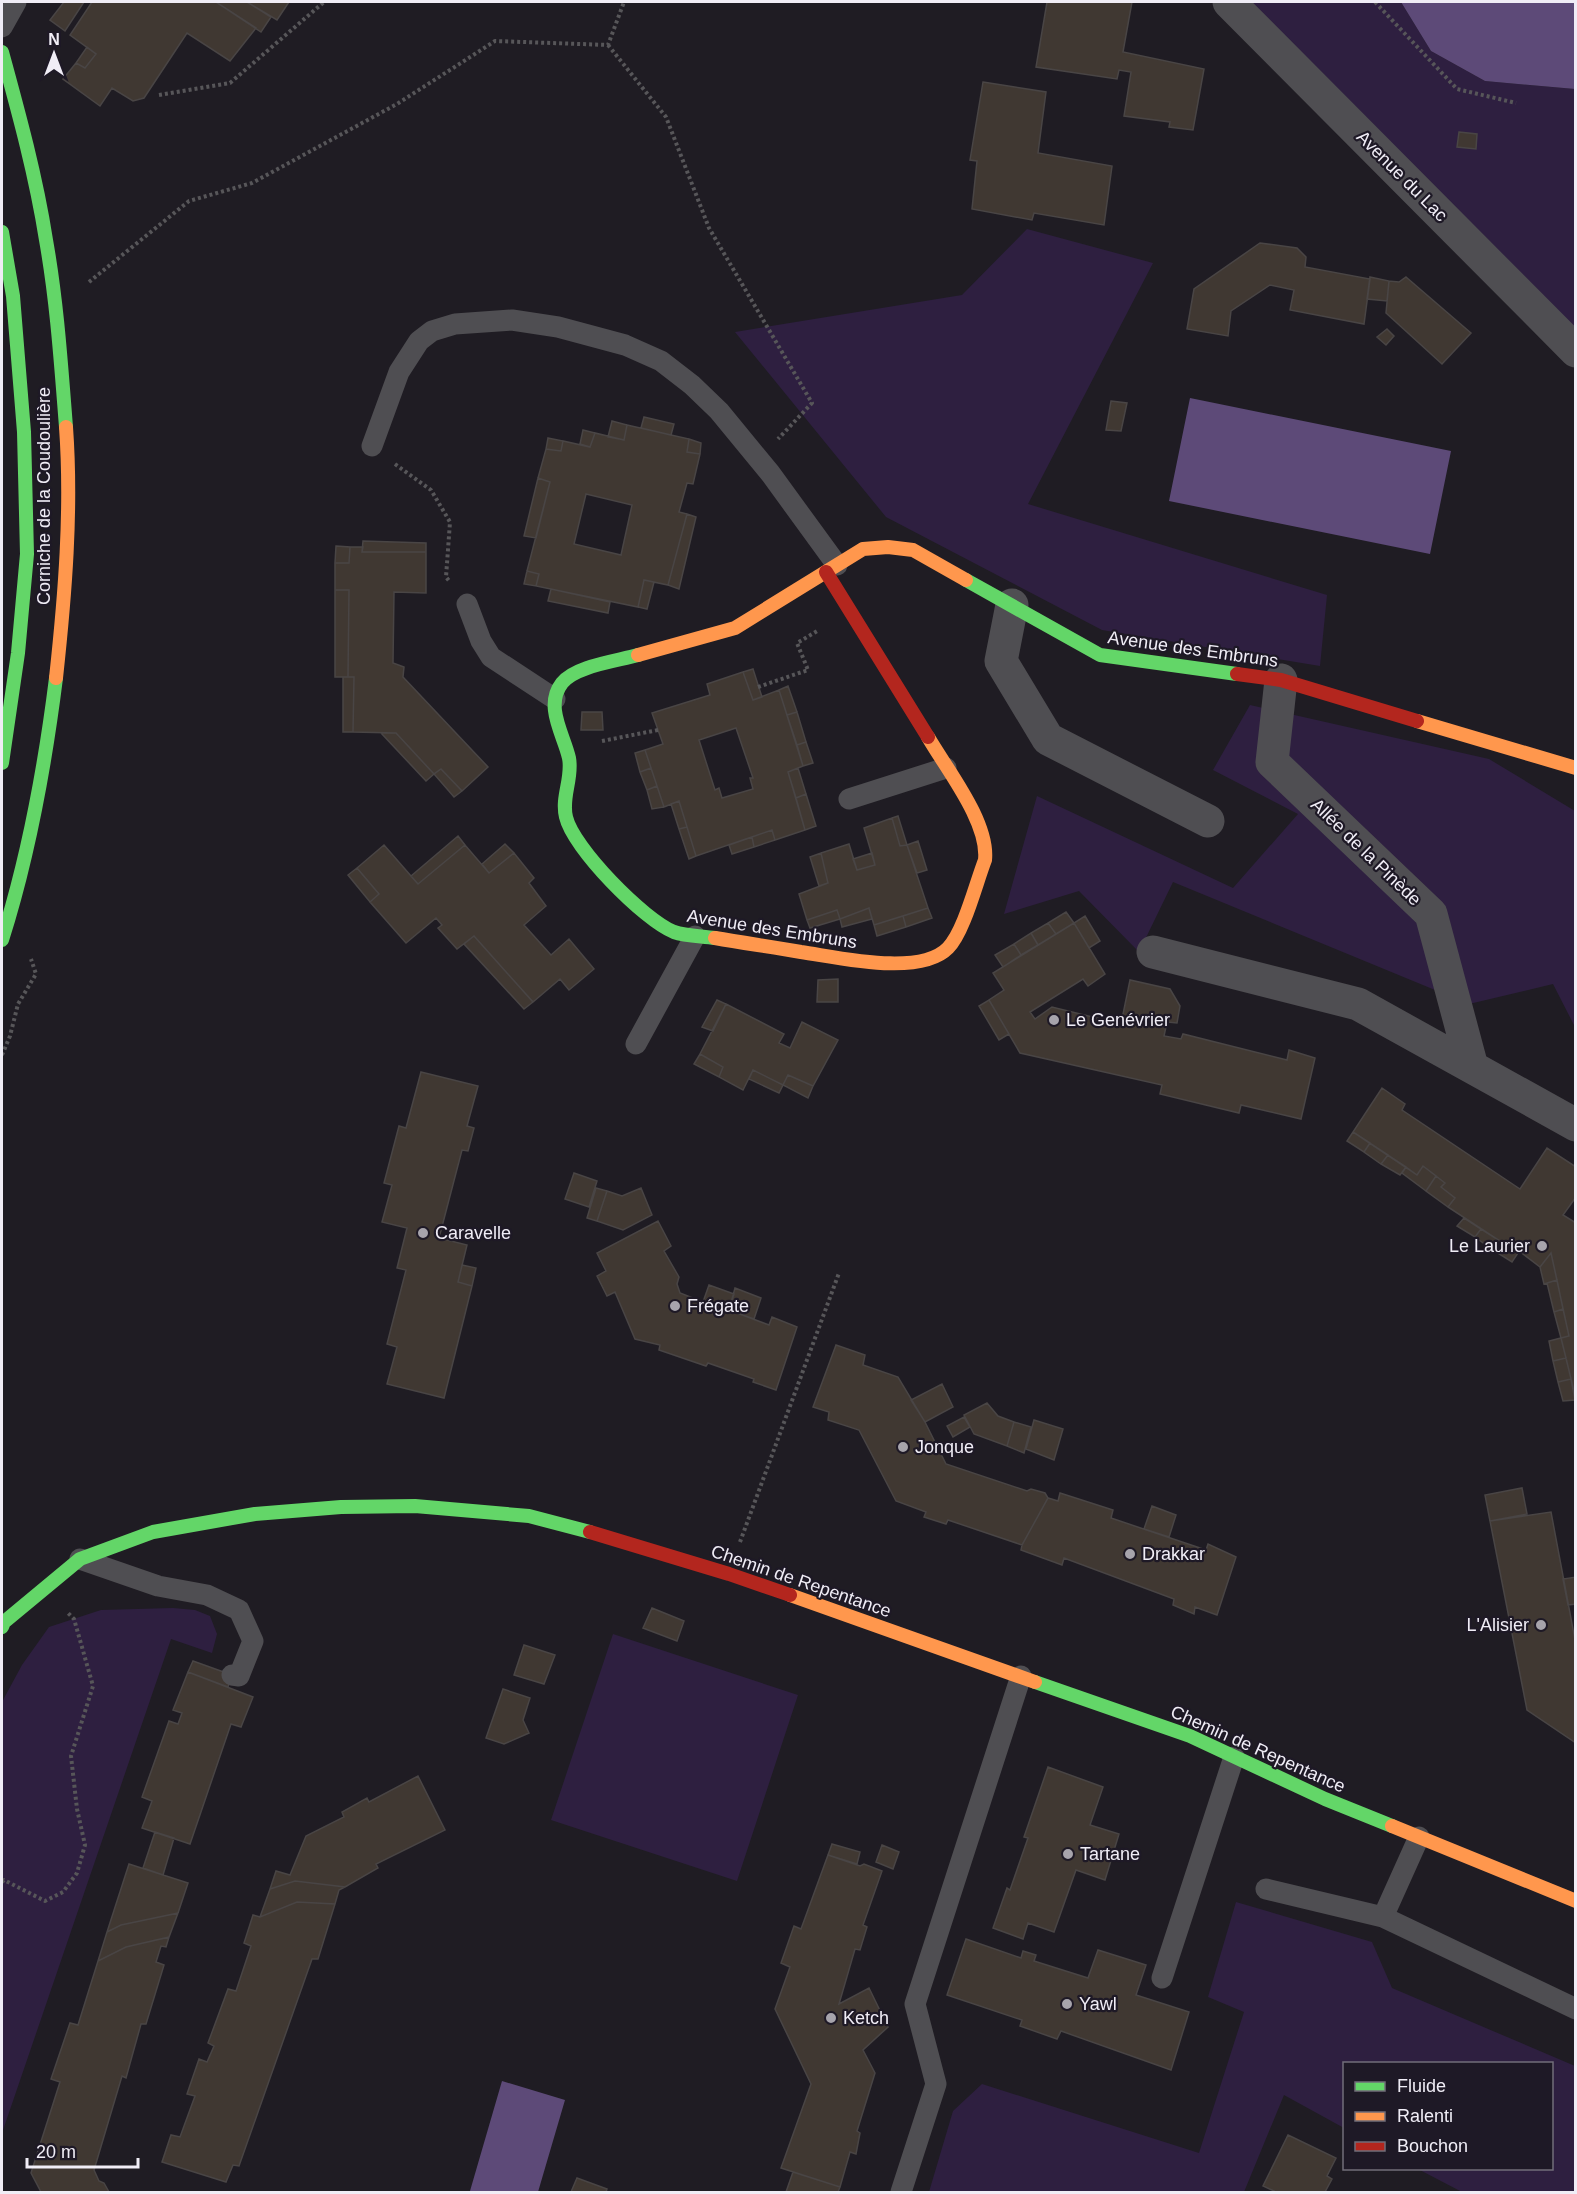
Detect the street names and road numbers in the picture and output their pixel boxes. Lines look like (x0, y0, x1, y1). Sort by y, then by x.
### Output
street label: Avenue du Lac (1353, 127, 1451, 225)
street label: Corniche de la Coudoulière (34, 387, 54, 605)
street label: Avenue des Embruns (1107, 627, 1279, 671)
street label: Allée de la Pinède (1307, 794, 1425, 910)
street label: Avenue des Embruns (686, 906, 858, 952)
street label: Chemin de Repentance (708, 1541, 894, 1621)
street label: Chemin de Repentance (1168, 1701, 1348, 1797)

